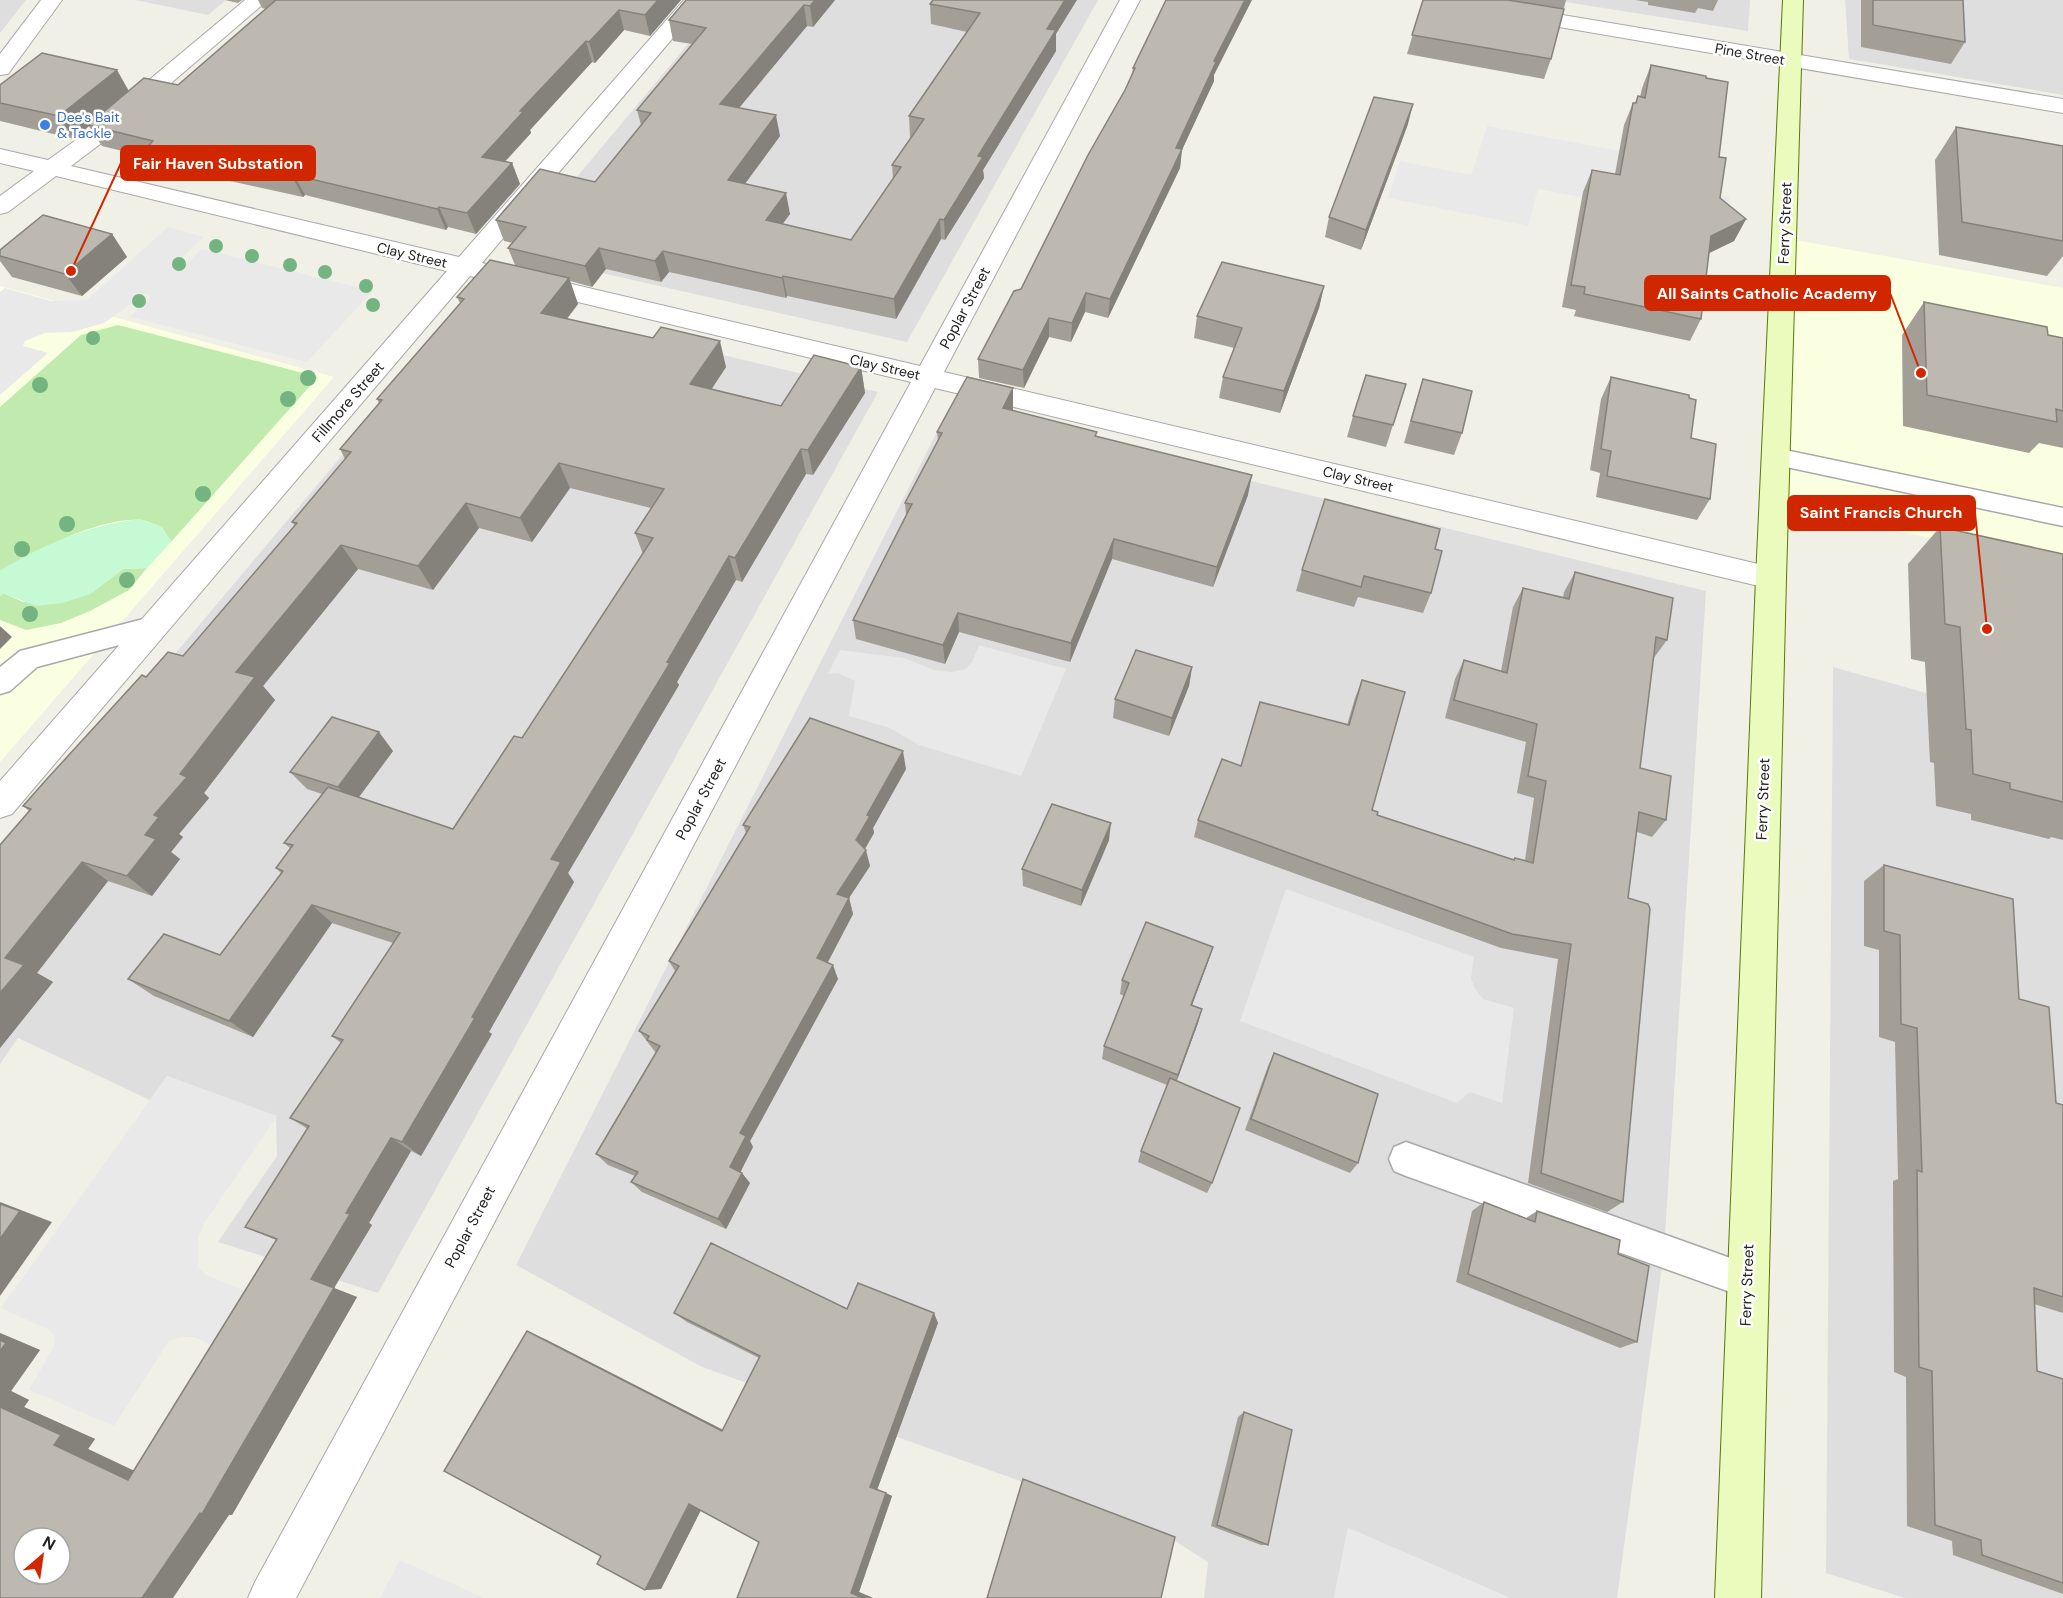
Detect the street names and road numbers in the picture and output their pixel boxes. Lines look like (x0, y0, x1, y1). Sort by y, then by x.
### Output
street label: Pine Street (1714, 39, 1786, 69)
street label: Ferry Street (1774, 181, 1796, 264)
street label: Clay Street (375, 238, 449, 272)
street label: Poplar Street (935, 263, 995, 352)
street label: Clay Street (848, 350, 922, 384)
street label: Fillmore Street (307, 357, 389, 447)
street label: Clay Street (1321, 462, 1395, 496)
street label: Poplar Street (671, 754, 731, 843)
street label: Ferry Street (1752, 757, 1774, 840)
street label: Poplar Street (440, 1182, 500, 1271)
street label: Ferry Street (1736, 1243, 1758, 1326)

